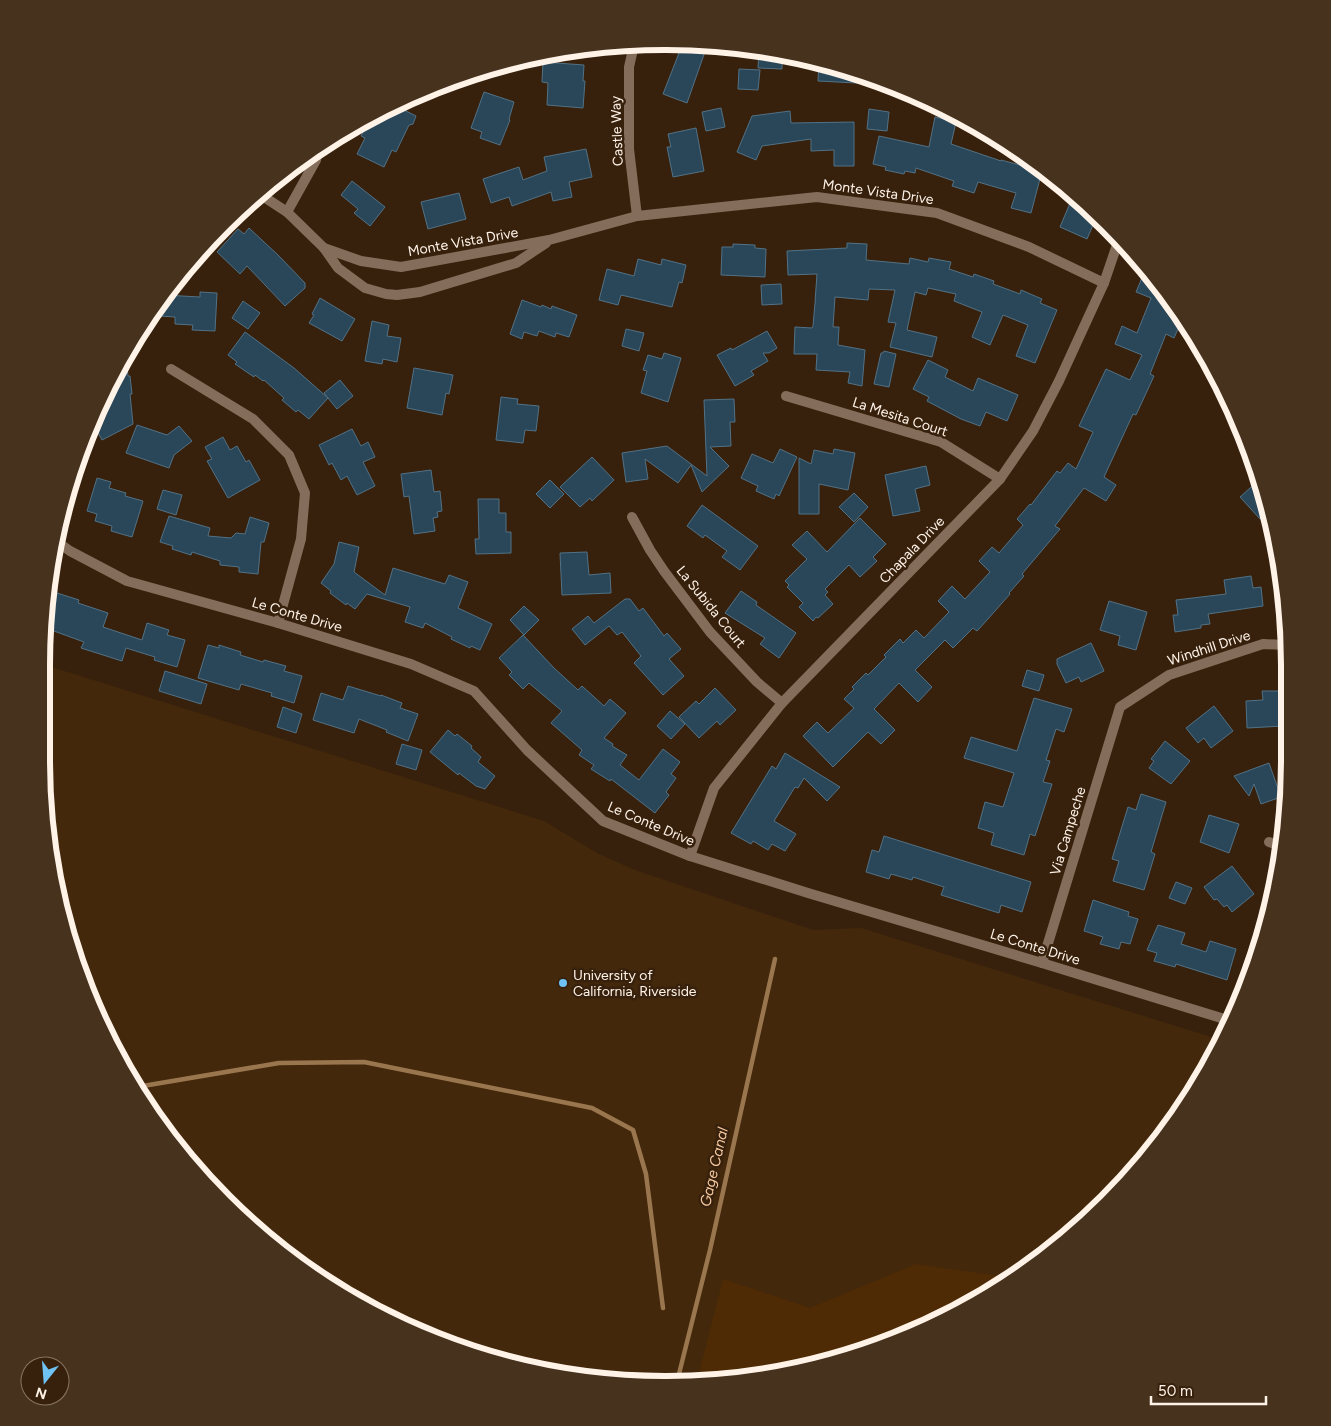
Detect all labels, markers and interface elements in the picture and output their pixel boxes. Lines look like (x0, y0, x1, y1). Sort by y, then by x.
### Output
street label: Castle Way (607, 95, 627, 167)
street label: Monte Vista Drive (821, 176, 935, 208)
street label: Monte Vista Drive (406, 224, 520, 260)
street label: La Mesita Court (850, 394, 950, 440)
street label: Chapala Drive (876, 513, 948, 587)
street label: La Subida Court (673, 563, 749, 651)
street label: Le Conte Drive (250, 594, 344, 636)
street label: Windhill Drive (1166, 627, 1253, 669)
street label: Via Campeche (1046, 784, 1090, 877)
street label: Le Conte Drive (605, 798, 698, 850)
street label: Le Conte Drive (988, 925, 1082, 969)
place label: University of California, Riverside (573, 967, 697, 1000)
marker: University of California, Riverside (557, 977, 569, 989)
water label: Gage Canal (696, 1125, 732, 1209)
north arrow (20, 1356, 70, 1406)
scale bar (1151, 1374, 1266, 1406)
text: 50 m (1158, 1382, 1193, 1400)
text: N (34, 1383, 49, 1403)

